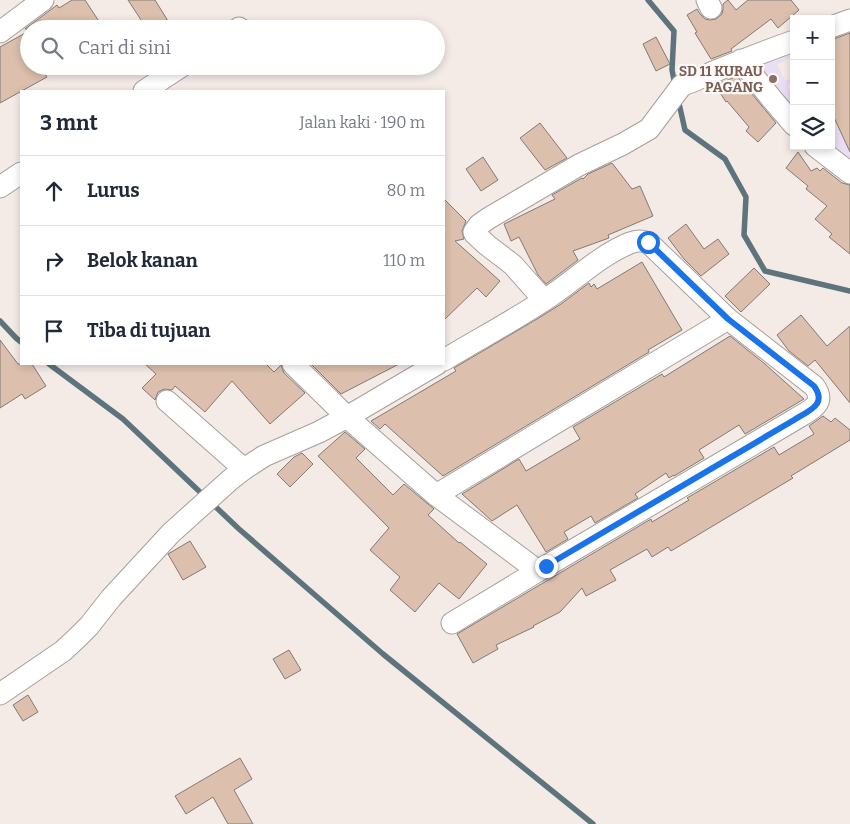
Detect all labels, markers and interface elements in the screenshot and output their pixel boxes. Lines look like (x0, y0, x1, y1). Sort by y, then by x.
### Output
map controls (790, 15, 835, 150)
button: + (790, 15, 835, 60)
search box (20, 20, 445, 75)
icon: search (38, 34, 66, 62)
text: Cari di sini (78, 36, 171, 59)
button: − (790, 60, 835, 105)
place label: SD 11 KURAU PAGANG (679, 63, 764, 96)
marker: SD 11 KURAU PAGANG (767, 73, 779, 85)
button: layers (790, 105, 835, 150)
text: 3 mnt (40, 110, 98, 136)
text: Jalan kaki · 190 m (300, 113, 425, 132)
icon: ahead (40, 177, 68, 205)
text: Lurus (87, 179, 140, 202)
text: 80 m (387, 181, 425, 200)
route start (637, 231, 660, 254)
icon: right (40, 247, 68, 275)
text: Belok kanan (87, 249, 198, 272)
text: 110 m (383, 251, 425, 270)
icon: arrive (40, 317, 68, 345)
text: Tiba di tujuan (87, 319, 211, 342)
route end (535, 555, 558, 578)

